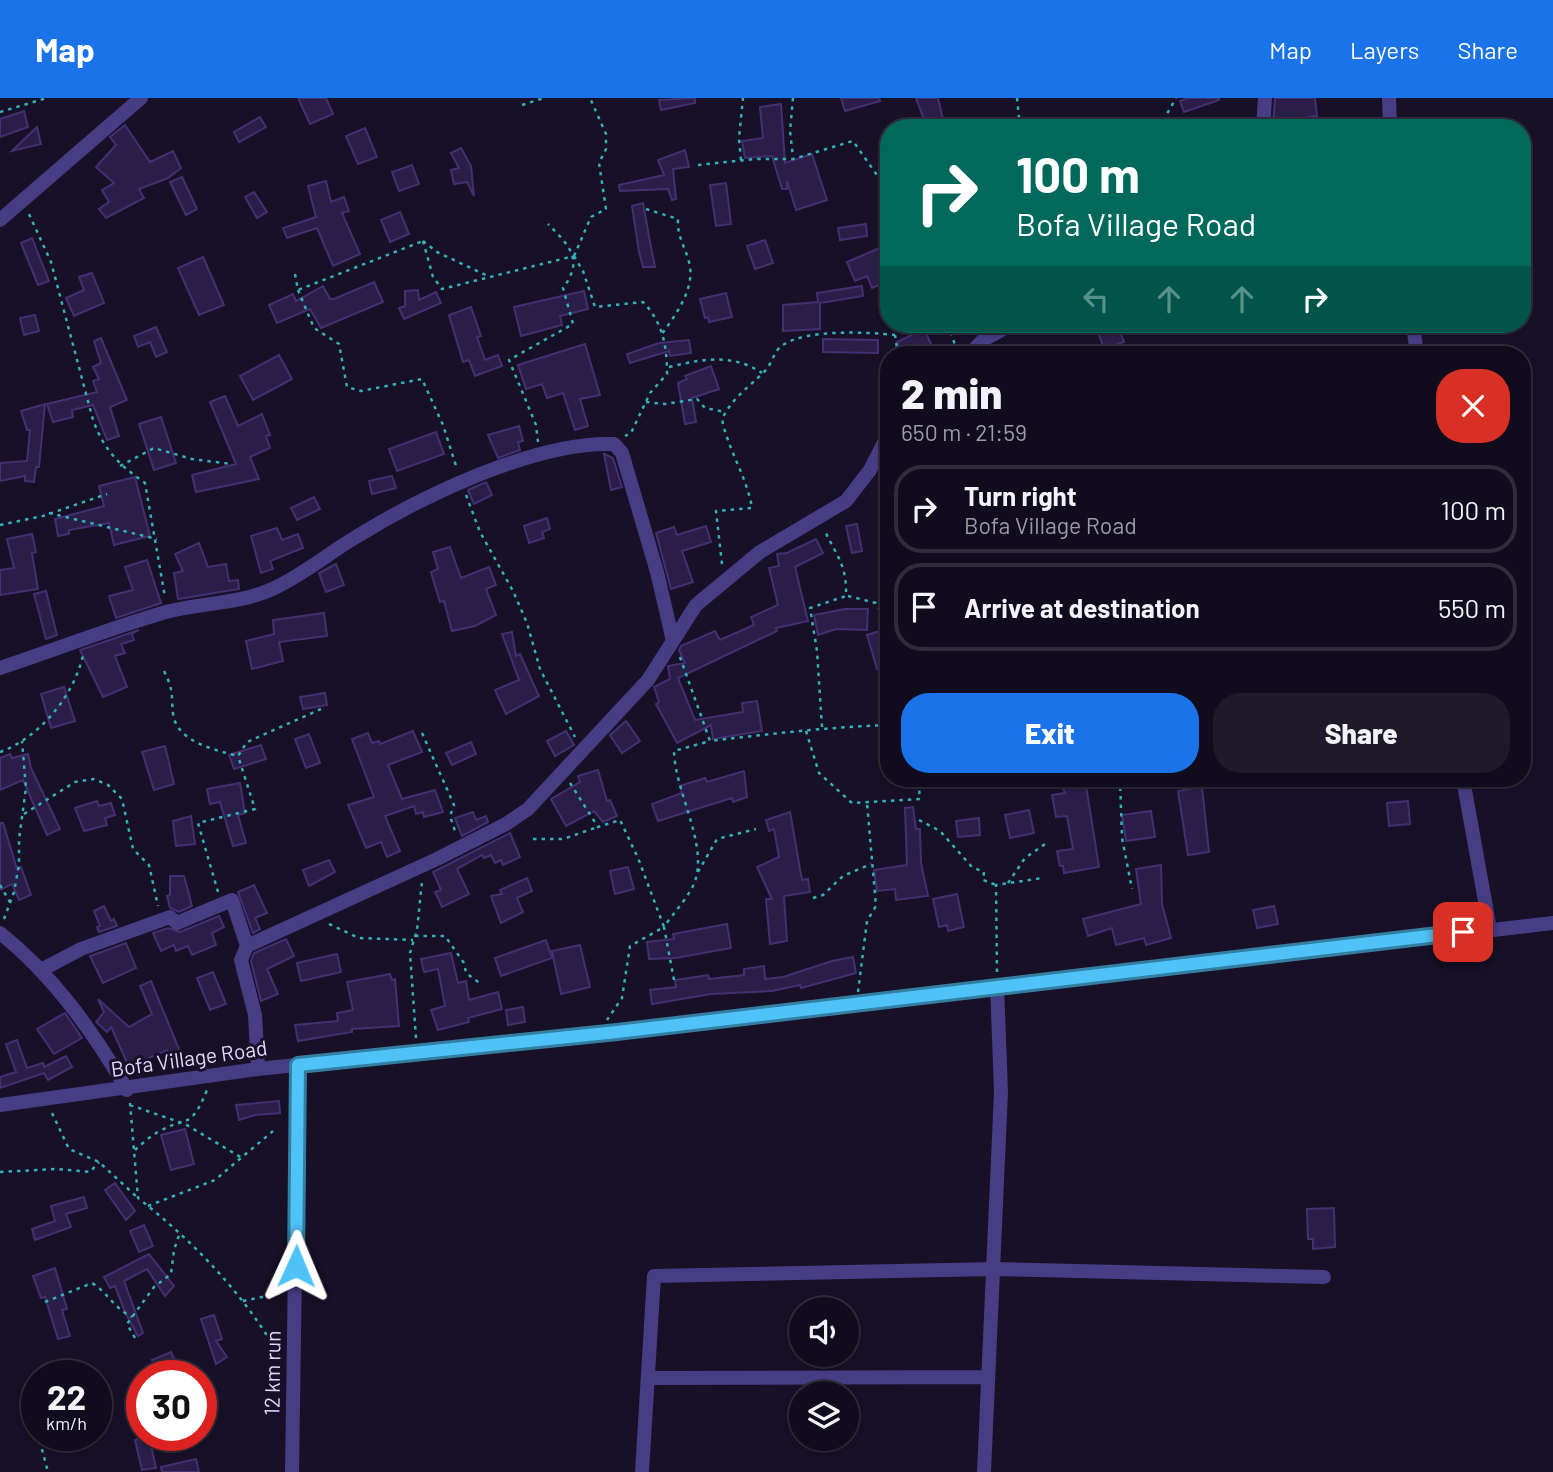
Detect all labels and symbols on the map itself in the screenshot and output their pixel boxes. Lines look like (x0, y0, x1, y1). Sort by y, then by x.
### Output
pin (1433, 902, 1493, 962)
street label: Bofa Village Road (109, 1034, 269, 1081)
position arrow (259, 1229, 333, 1303)
street label: 12 km run (258, 1330, 285, 1416)
speed limit sign: 30 (126, 1360, 217, 1451)

